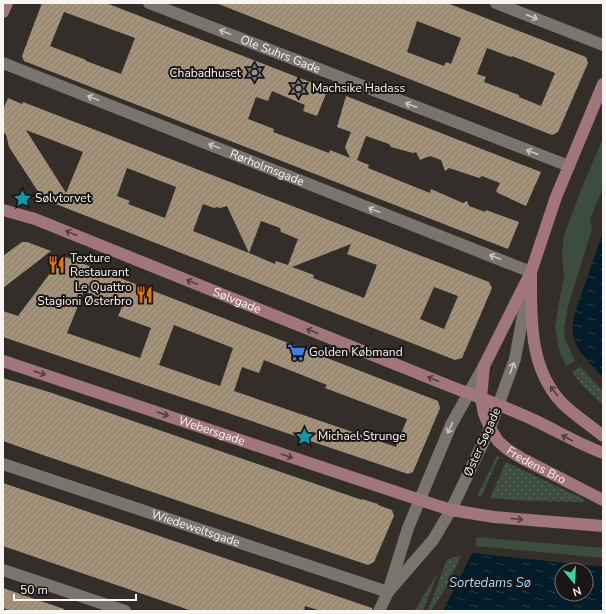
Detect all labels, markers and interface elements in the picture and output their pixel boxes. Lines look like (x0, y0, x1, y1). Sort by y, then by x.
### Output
one-way arrow (526, 14, 538, 22)
one-way arrow (219, 28, 231, 36)
street label: Ole Suhrs Gade (238, 31, 323, 77)
synagogue icon: Chabadhuset (244, 63, 264, 83)
place label: Chabadhuset (169, 65, 242, 81)
synagogue icon: Machsike Hadass (289, 78, 309, 98)
place label: Machsike Hadass (312, 80, 405, 96)
one-way arrow (88, 94, 100, 102)
one-way arrow (406, 100, 418, 108)
one-way arrow (209, 142, 221, 150)
street label: Rørholmsgade (227, 146, 307, 189)
one-way arrow (527, 148, 539, 155)
place icon: Sølvtorvet (12, 188, 32, 208)
place label: Sølvtorvet (35, 190, 92, 206)
one-way arrow (368, 205, 380, 213)
one-way arrow (66, 229, 78, 237)
place label: Texture Restaurant (70, 250, 130, 280)
one-way arrow (489, 253, 501, 261)
restaurant icon: Texture Restaurant (47, 255, 67, 275)
one-way arrow (186, 278, 198, 286)
place label: Le Quattro Stagioni Østerbro (37, 279, 132, 309)
restaurant icon: Le Quattro Stagioni Østerbro (135, 284, 155, 304)
street label: Sølvgade (211, 284, 263, 317)
one-way arrow (307, 326, 319, 334)
supermarket icon: Golden Købmand (286, 342, 306, 362)
place label: Golden Købmand (309, 344, 403, 360)
one-way arrow (509, 362, 517, 374)
one-way arrow (33, 370, 46, 377)
one-way arrow (427, 375, 439, 383)
one-way arrow (549, 386, 558, 397)
street label: Øster Søgade (460, 405, 504, 479)
one-way arrow (157, 411, 170, 418)
street label: Webersgade (176, 412, 247, 449)
one-way arrow (446, 421, 453, 433)
place icon: Michael Strunge (295, 426, 315, 446)
place label: Michael Strunge (318, 428, 406, 444)
one-way arrow (561, 433, 573, 441)
street label: Fredens Bro (504, 443, 569, 488)
one-way arrow (280, 452, 292, 460)
street label: Wiedeweltsgade (149, 506, 242, 550)
one-way arrow (510, 515, 523, 522)
north arrow (554, 562, 594, 602)
water label: Sortedams Sø (449, 574, 531, 592)
scale bar (14, 576, 136, 602)
text: 50 m (20, 582, 48, 598)
text: N (571, 583, 583, 599)

